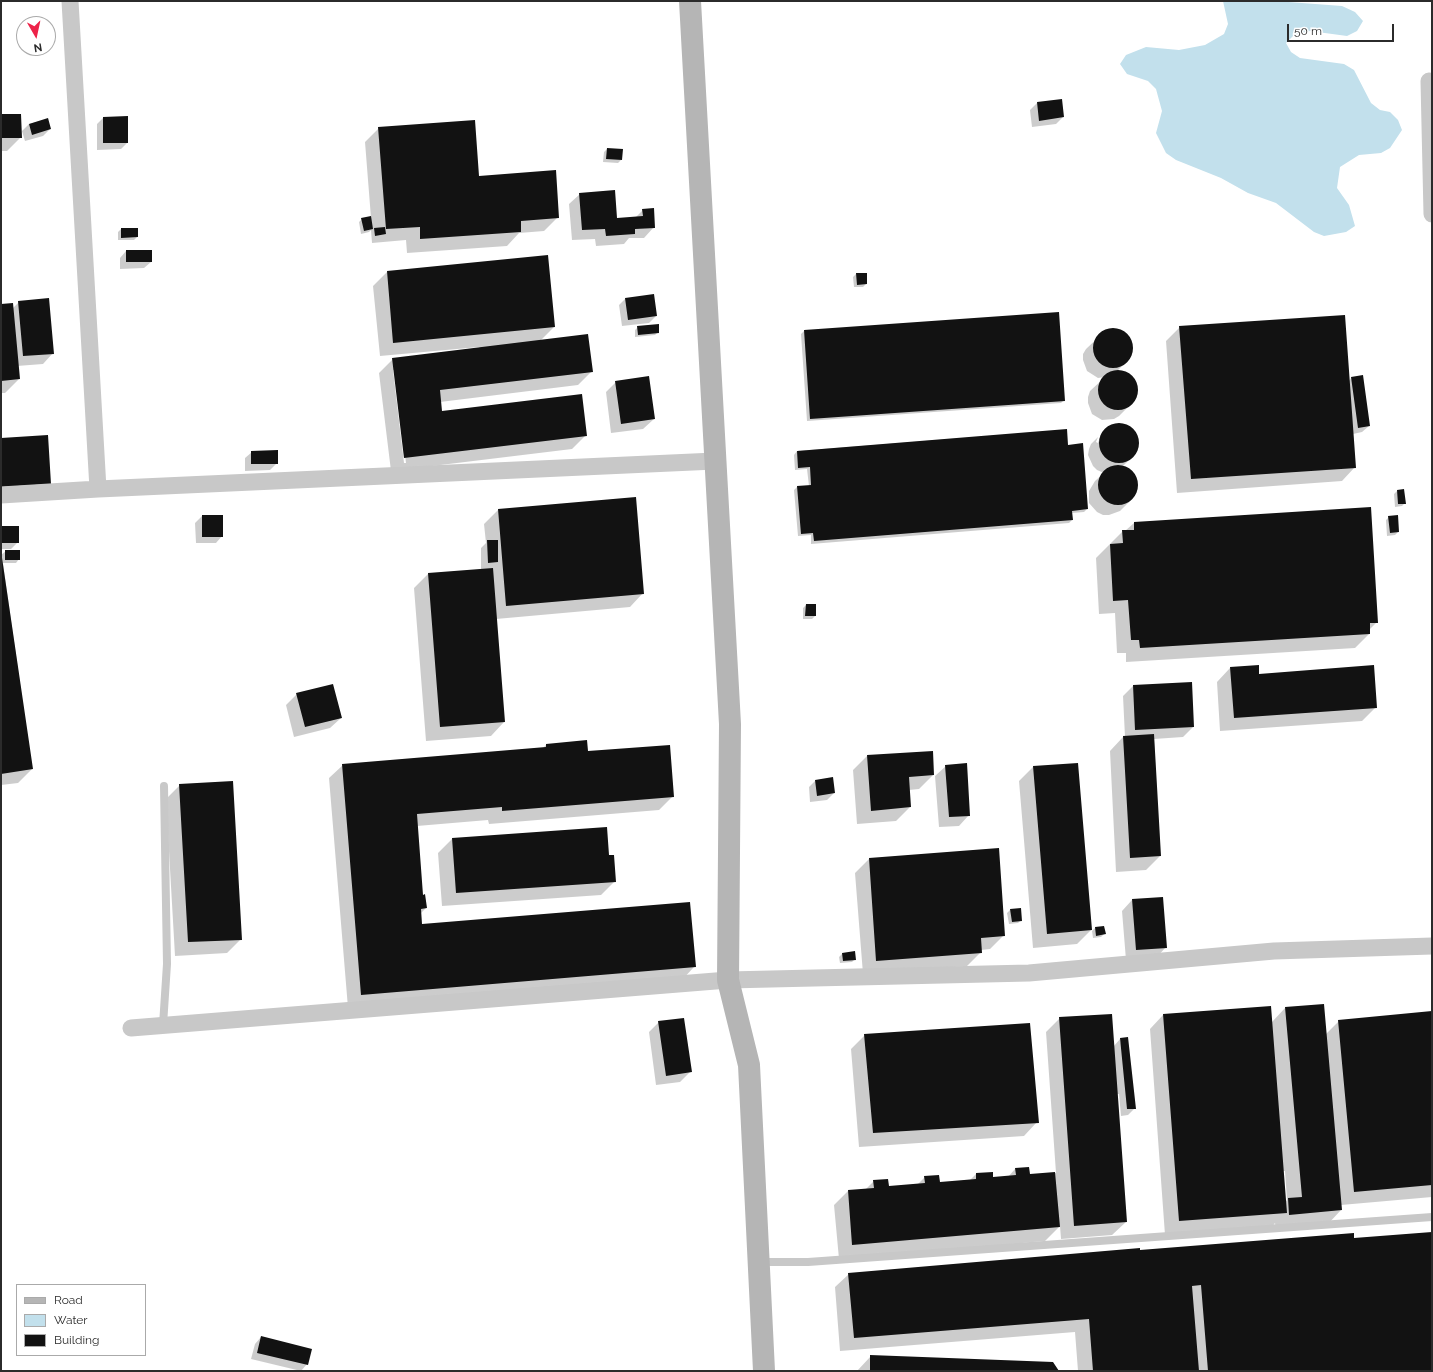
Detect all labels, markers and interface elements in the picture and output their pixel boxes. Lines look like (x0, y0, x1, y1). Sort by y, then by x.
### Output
north arrow (16, 16, 56, 56)
scale bar (1289, 16, 1396, 42)
text: 50 m (1294, 24, 1322, 38)
text: N (33, 40, 43, 54)
legend (16, 1284, 146, 1356)
text: Road (54, 1293, 83, 1307)
text: Water (54, 1313, 88, 1327)
text: Building (54, 1333, 100, 1347)

